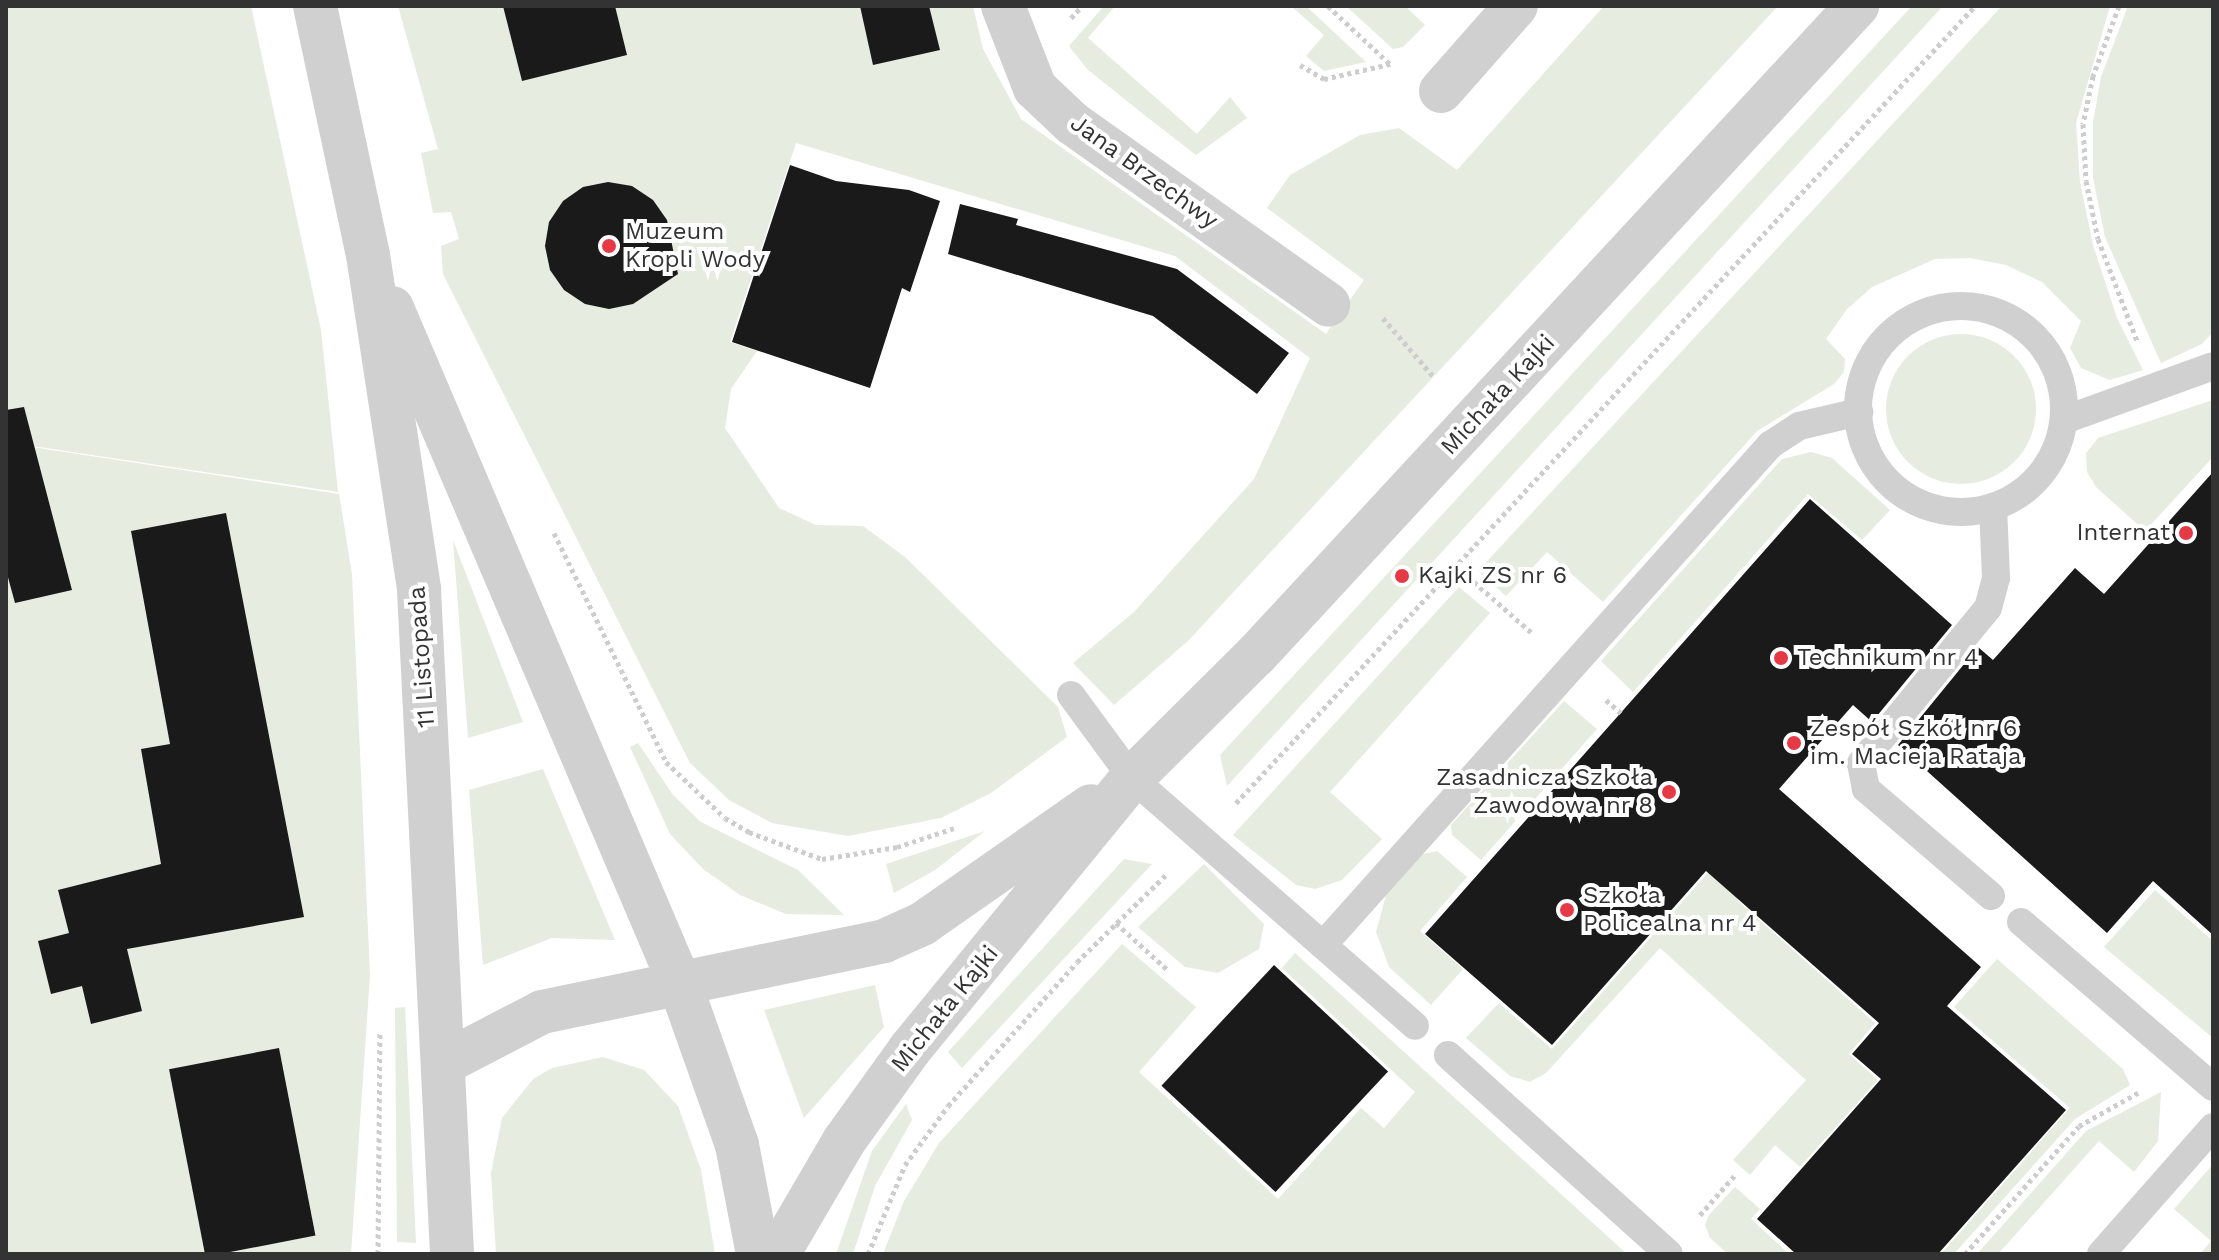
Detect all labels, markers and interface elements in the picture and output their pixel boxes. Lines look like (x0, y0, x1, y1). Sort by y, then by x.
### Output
street label: Jana Brzechwy (1064, 109, 1224, 235)
place label: Muzeum Kropli Wody (625, 218, 766, 274)
marker: Muzeum Kropli Wody (600, 237, 618, 255)
street label: Michała Kajki (1435, 329, 1561, 461)
place label: Internat (2077, 519, 2170, 547)
marker: Internat (2177, 524, 2195, 542)
place label: Kajki ZS nr 6 (1418, 562, 1568, 590)
marker: Kajki ZS nr 6 (1393, 567, 1411, 585)
street label: 11 Listopada (403, 585, 441, 729)
place label: Technikum nr 4 (1797, 644, 1979, 672)
marker: Technikum nr 4 (1772, 649, 1790, 667)
place label: Zespół Szkół nr 6 im. Macieja Rataja (1810, 715, 2022, 771)
marker: Zespół Szkół nr 6 im. Macieja Rataja (1785, 734, 1803, 752)
place label: Zasadnicza Szkoła Zawodowa nr 8 (1436, 764, 1653, 820)
marker: Zasadnicza Szkoła Zawodowa nr 8 (1660, 783, 1678, 801)
place label: Szkoła Policealna nr 4 (1583, 882, 1758, 938)
marker: Szkoła Policealna nr 4 (1558, 901, 1576, 919)
street label: Michała Kajki (885, 940, 1005, 1078)

